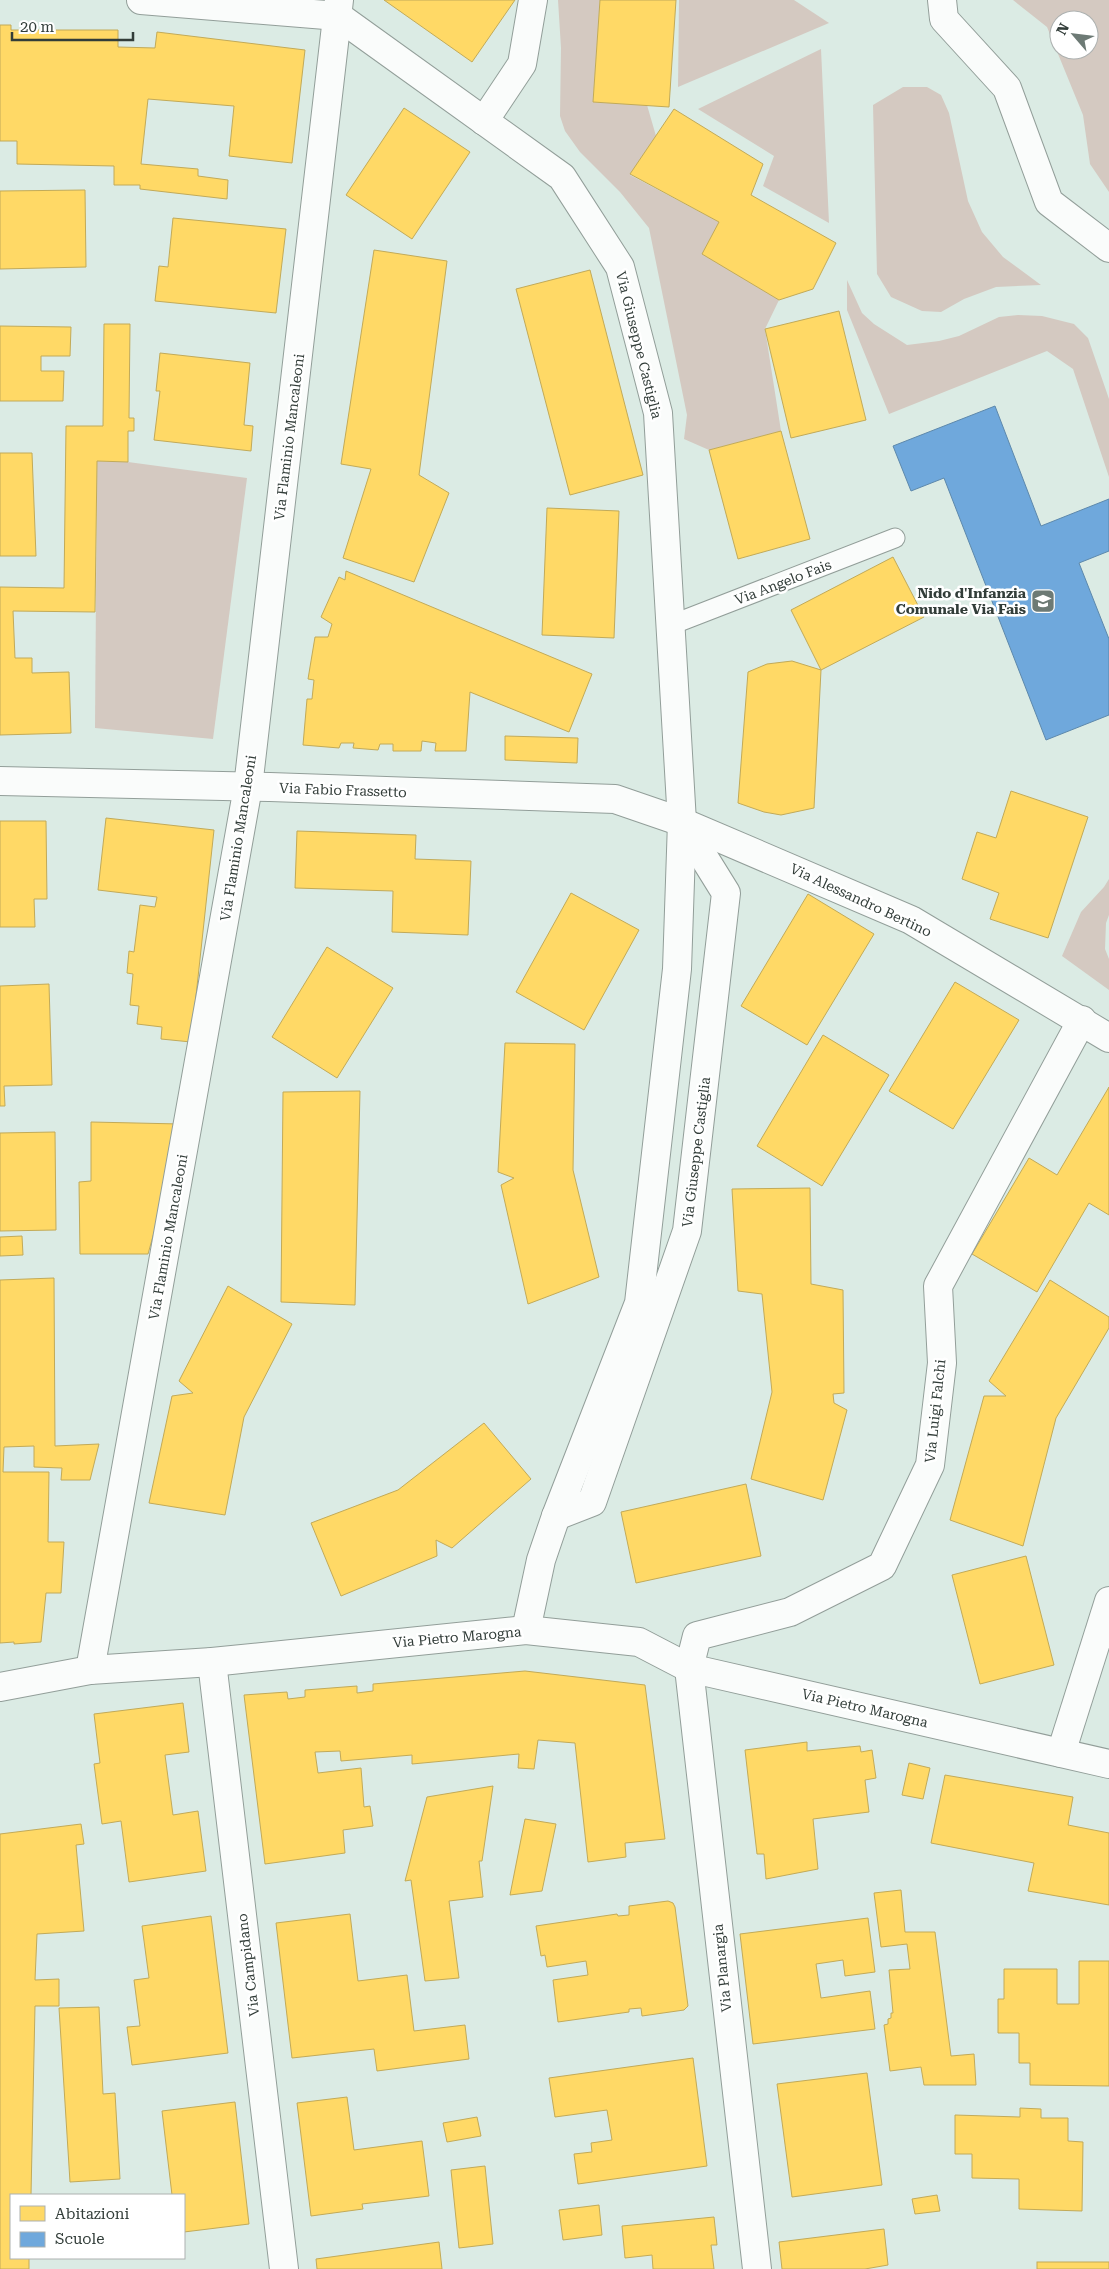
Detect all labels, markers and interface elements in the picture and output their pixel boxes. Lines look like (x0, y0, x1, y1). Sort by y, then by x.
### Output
scale bar (12, 10, 134, 42)
north arrow (1049, 10, 1099, 60)
text: 20 m (20, 18, 55, 36)
text: N (1053, 20, 1072, 37)
street label: Via Giuseppe Castiglia (613, 270, 665, 421)
street label: Via Flaminio Mancaleoni (271, 352, 307, 521)
street label: Via Angelo Fais (732, 556, 834, 608)
place label: Nido d'Infanzia Comunale Via Fais (896, 585, 1027, 617)
school or university icon: Nido d'Infanzia Comunale Via Fais (1030, 588, 1056, 614)
street label: Via Flaminio Mancaleoni (217, 753, 259, 922)
street label: Via Fabio Frassetto (279, 780, 407, 800)
street label: Via Alessandro Bertino (788, 860, 934, 940)
street label: Via Giuseppe Castiglia (679, 1075, 713, 1228)
street label: Via Flaminio Mancaleoni (146, 1152, 191, 1321)
street label: Via Luigi Falchi (922, 1358, 948, 1464)
street label: Via Pietro Marogna (392, 1623, 522, 1651)
street label: Via Pietro Marogna (800, 1686, 930, 1730)
street label: Via Campidano (234, 1913, 262, 2017)
street label: Via Planargia (709, 1923, 735, 2013)
legend (10, 2194, 185, 2259)
text: Abitazioni (55, 2205, 130, 2223)
text: Scuole (55, 2230, 104, 2248)

